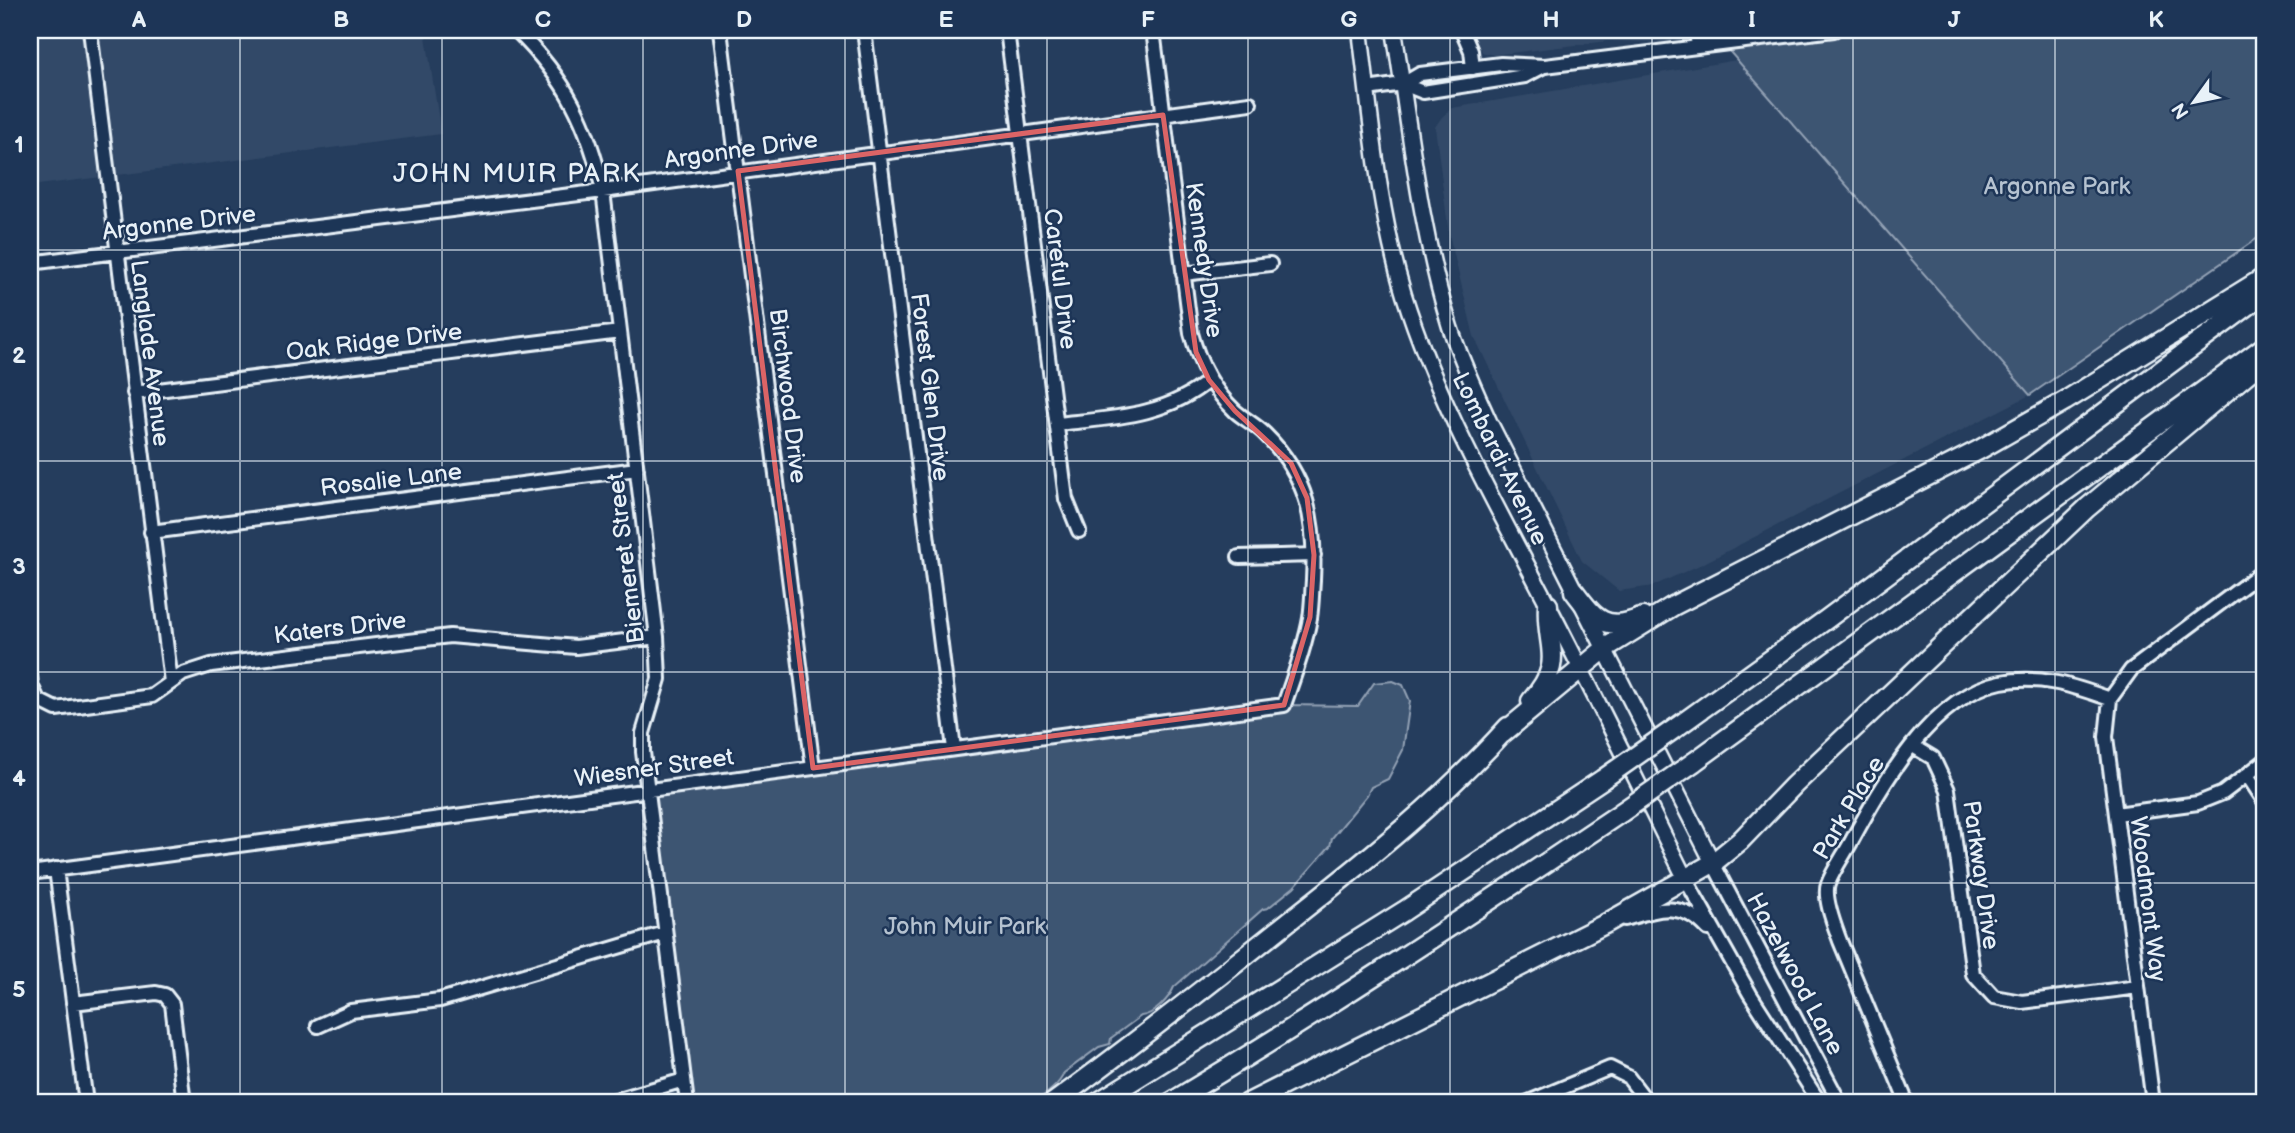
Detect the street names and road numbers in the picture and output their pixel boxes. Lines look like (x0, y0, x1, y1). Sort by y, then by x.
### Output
street label: Argonne Drive (662, 125, 820, 175)
street label: Kennedy Drive (1179, 180, 1229, 340)
street label: Argonne Drive (101, 199, 257, 247)
street label: Careful Drive (1037, 207, 1083, 351)
street label: Langlade Avenue (124, 258, 176, 448)
street label: Forest Glen Drive (904, 291, 956, 483)
street label: Birchwood Drive (763, 307, 813, 485)
street label: Oak Ridge Drive (284, 317, 464, 367)
street label: Lombardi Avenue (1446, 368, 1554, 550)
street label: Rosalie Lane (319, 457, 463, 503)
street label: Biemeret Street (601, 470, 651, 645)
street label: Katers Drive (272, 605, 408, 651)
street label: Wiesner Street (572, 742, 736, 794)
street label: Park Place (1807, 751, 1891, 865)
street label: Parkway Drive (1956, 799, 2006, 951)
street label: Woodmont Way (2123, 815, 2173, 983)
street label: Hazelwood Lane (1740, 888, 1850, 1060)

